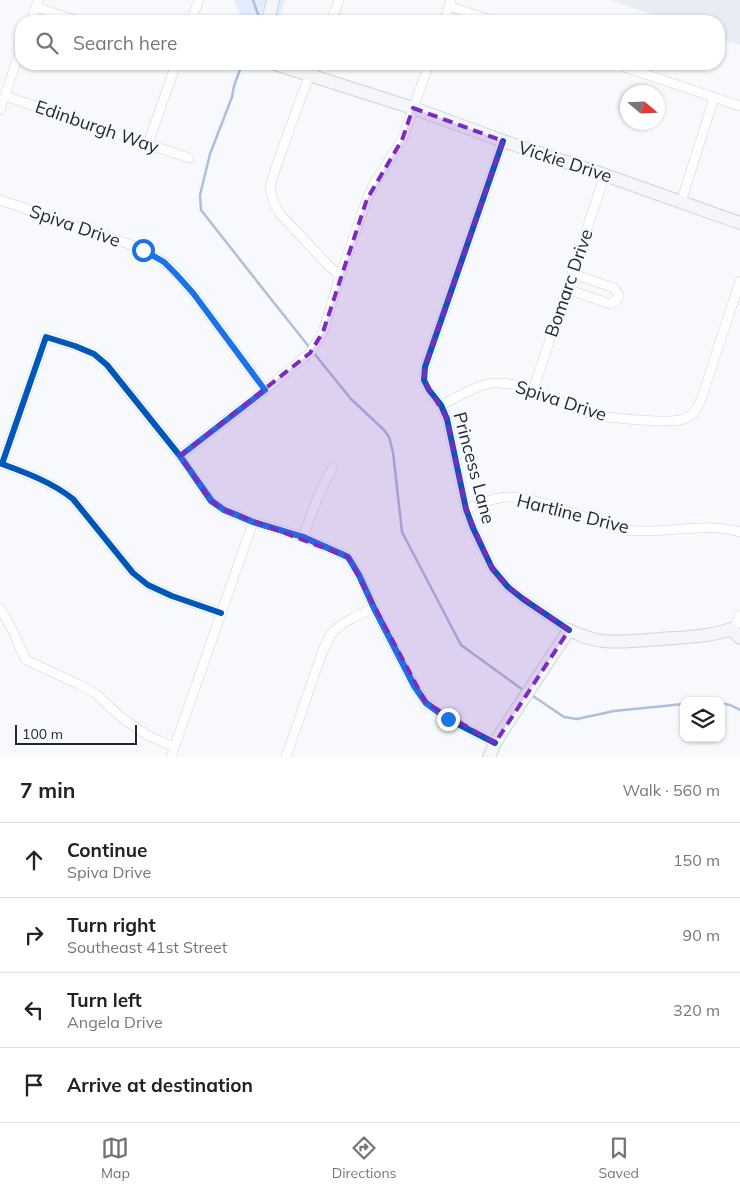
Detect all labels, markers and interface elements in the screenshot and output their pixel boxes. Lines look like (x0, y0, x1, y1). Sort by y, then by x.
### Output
search box (15, 15, 725, 70)
icon: search (33, 29, 61, 57)
text: Search here (73, 31, 177, 55)
north arrow (620, 85, 665, 130)
street label: Edinburgh Way (32, 95, 162, 159)
street label: Vickie Drive (515, 136, 615, 187)
street label: Spiva Drive (27, 199, 124, 252)
street label: Bomarc Drive (539, 226, 598, 340)
route start (132, 239, 155, 262)
street label: Spiva Drive (513, 375, 610, 426)
street label: Princess Lane (449, 409, 500, 526)
street label: Hartline Drive (515, 488, 632, 539)
map controls (680, 697, 725, 742)
button: layers (680, 697, 725, 742)
route end (437, 708, 460, 731)
scale bar (15, 722, 138, 745)
text: 100 m (22, 725, 63, 743)
text: 7 min (20, 777, 75, 803)
text: Walk · 560 m (622, 780, 720, 800)
text: Continue (67, 838, 147, 862)
icon: ahead (20, 846, 48, 874)
text: 150 m (673, 850, 720, 870)
text: Spiva Drive (67, 862, 151, 882)
text: Turn right (67, 913, 156, 937)
icon: right (20, 921, 48, 949)
text: 90 m (683, 925, 720, 945)
text: Southeast 41st Street (67, 937, 227, 957)
text: Turn left (67, 988, 142, 1012)
icon: left (20, 996, 48, 1024)
text: 320 m (673, 1000, 720, 1020)
text: Angela Drive (67, 1012, 163, 1032)
icon: arrive (20, 1071, 48, 1099)
text: Arrive at destination (67, 1073, 253, 1097)
tab: Map (101, 1134, 130, 1182)
tab: Directions (332, 1134, 397, 1182)
tab: Saved (599, 1134, 639, 1182)

